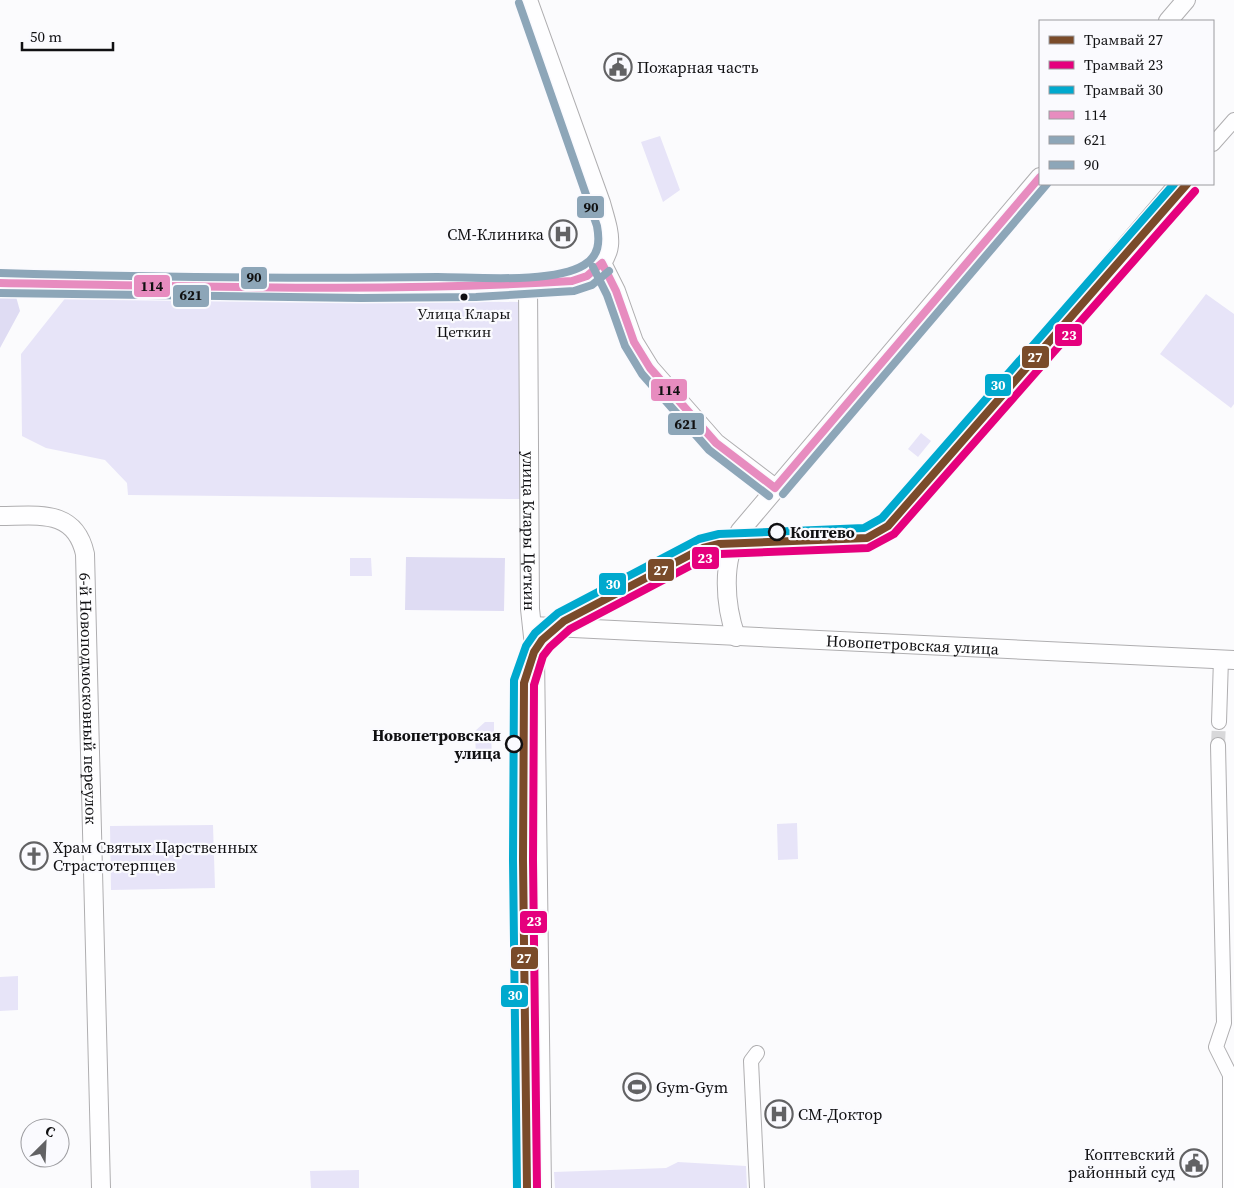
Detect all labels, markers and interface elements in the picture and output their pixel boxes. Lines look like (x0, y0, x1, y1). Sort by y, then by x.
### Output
scale bar (22, 20, 114, 52)
legend (1039, 20, 1214, 185)
text: 50 m (30, 26, 62, 47)
text: Трамвай 27 (1084, 29, 1163, 50)
public building icon: Пожарная часть (603, 52, 633, 82)
text: Трамвай 23 (1084, 54, 1163, 75)
place label: Пожарная часть (637, 56, 758, 78)
text: Трамвай 30 (1084, 79, 1163, 100)
text: 114 (1084, 104, 1107, 125)
text: 621 (1084, 129, 1107, 150)
text: 90 (1084, 154, 1099, 175)
line badge: 90 (576, 195, 605, 219)
text: 90 (583, 197, 599, 217)
hospital icon: СМ-Клиника (548, 219, 578, 249)
place label: СМ-Клиника (447, 223, 545, 245)
line badge: 90 (240, 266, 268, 290)
text: 90 (246, 267, 262, 287)
line badge: 114 (133, 274, 171, 298)
text: 114 (141, 276, 164, 296)
line badge: 621 (172, 284, 210, 308)
text: 621 (180, 285, 202, 305)
marker: Улица Клары Цеткин (459, 292, 469, 302)
place label: Улица Клары Цеткин (417, 303, 511, 342)
line badge: 23 (1054, 323, 1083, 347)
text: 23 (1061, 325, 1077, 345)
line badge: 27 (1021, 345, 1050, 369)
text: 27 (1027, 347, 1043, 367)
line badge: 30 (984, 373, 1012, 397)
text: 30 (990, 375, 1006, 395)
line badge: 114 (650, 378, 688, 402)
text: 114 (658, 380, 681, 400)
line badge: 621 (667, 412, 705, 436)
text: 621 (675, 414, 697, 434)
street label: улица Клары Цеткин (518, 451, 541, 611)
place label: Коптево (790, 521, 855, 543)
marker: Коптево (768, 523, 786, 541)
line badge: 23 (691, 546, 720, 570)
text: 23 (697, 548, 713, 568)
line badge: 27 (647, 558, 675, 582)
text: 27 (653, 560, 669, 580)
street label: 6-й Новоподмосковный переулок (74, 572, 103, 825)
line badge: 30 (598, 572, 627, 596)
text: 30 (605, 574, 621, 594)
street label: Новопетровская улица (826, 629, 1000, 660)
place label: Новопетровская улица (372, 724, 501, 764)
marker: Новопетровская улица (505, 735, 523, 753)
place label: Храм Святых Царственных Страстотерпцев (53, 836, 258, 876)
church icon: Храм Святых Царственных Страстотерпцев (19, 841, 49, 871)
line badge: 23 (519, 910, 548, 934)
text: 23 (526, 911, 542, 931)
line badge: 27 (510, 946, 539, 970)
text: 27 (516, 948, 532, 968)
line badge: 30 (500, 984, 529, 1008)
text: 30 (507, 985, 523, 1005)
sports icon: Gym-Gym (622, 1072, 652, 1102)
place label: Gym-Gym (656, 1076, 728, 1098)
hospital icon: СМ-Доктор (764, 1099, 794, 1129)
place label: СМ-Доктор (798, 1103, 882, 1125)
north arrow (20, 1118, 70, 1168)
text: С (42, 1120, 59, 1142)
place label: Коптевский районный суд (1068, 1143, 1175, 1183)
public building icon: Коптевский районный суд (1179, 1148, 1209, 1178)

